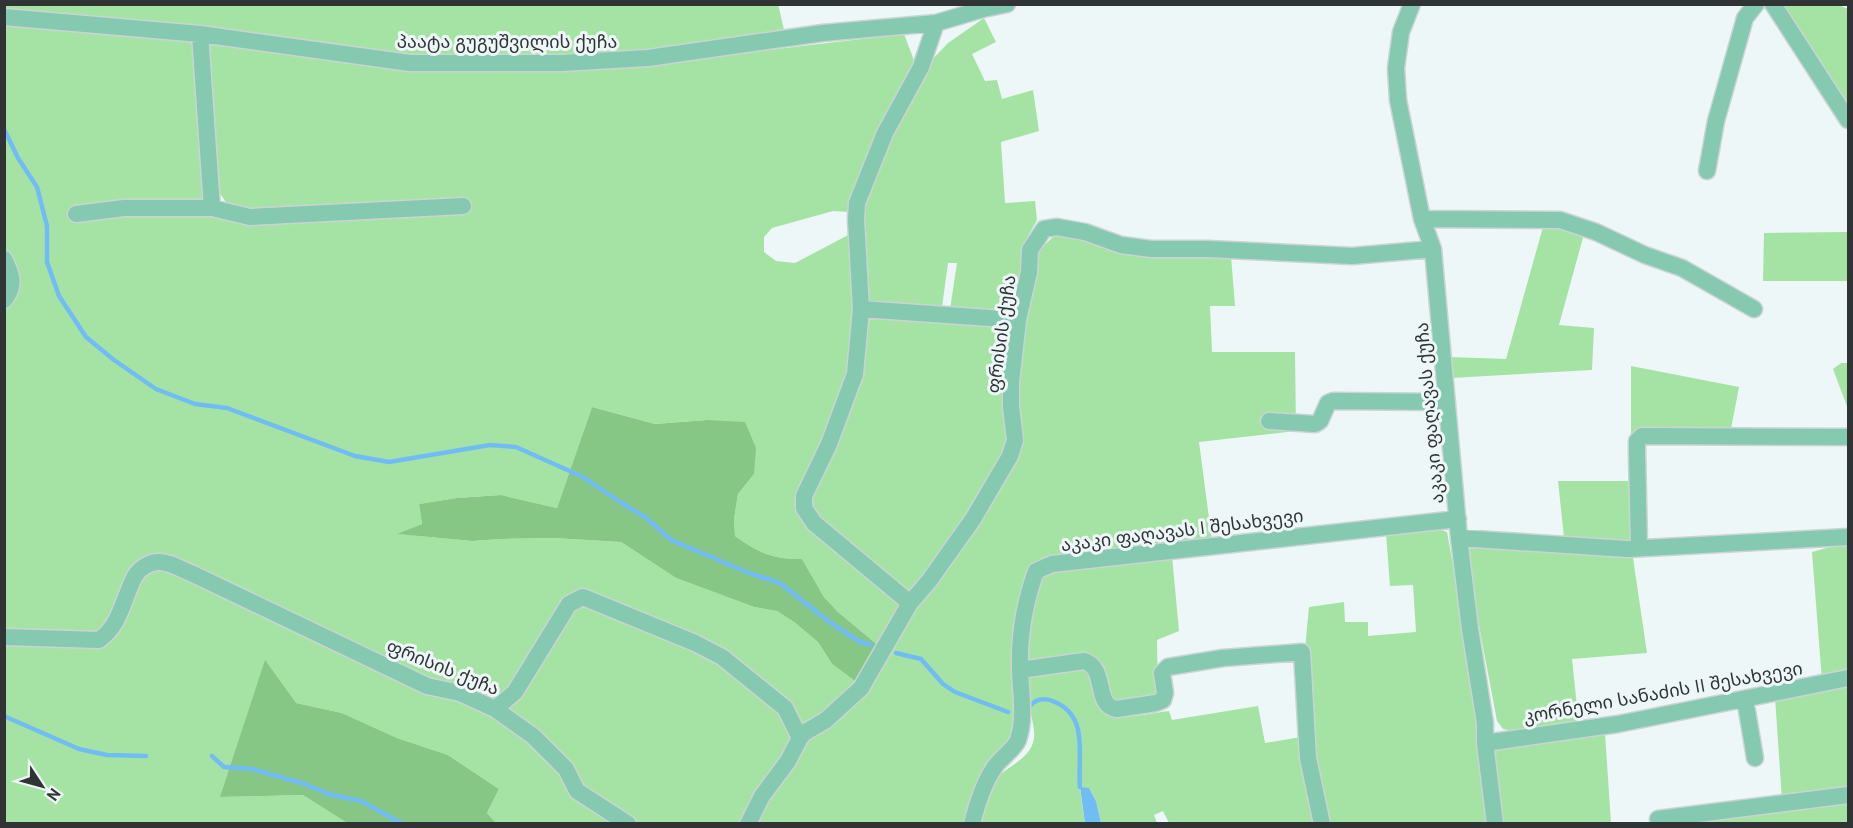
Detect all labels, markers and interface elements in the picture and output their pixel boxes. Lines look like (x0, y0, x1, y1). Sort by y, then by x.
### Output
street label: პაატა გუგუშვილის ქუჩა (397, 30, 617, 53)
street label: ფრისის ქუჩა (981, 273, 1021, 395)
street label: აკაკი ფაღავას ქუჩა (1410, 321, 1448, 505)
street label: აკაკი ფაღავას I შესახვევი (1059, 504, 1305, 556)
street label: ფრისის ქუჩა (383, 634, 503, 700)
street label: კორნელი სანაძის II შესახვევი (1522, 656, 1804, 728)
north arrow (12, 756, 72, 816)
text: N (43, 785, 65, 805)

